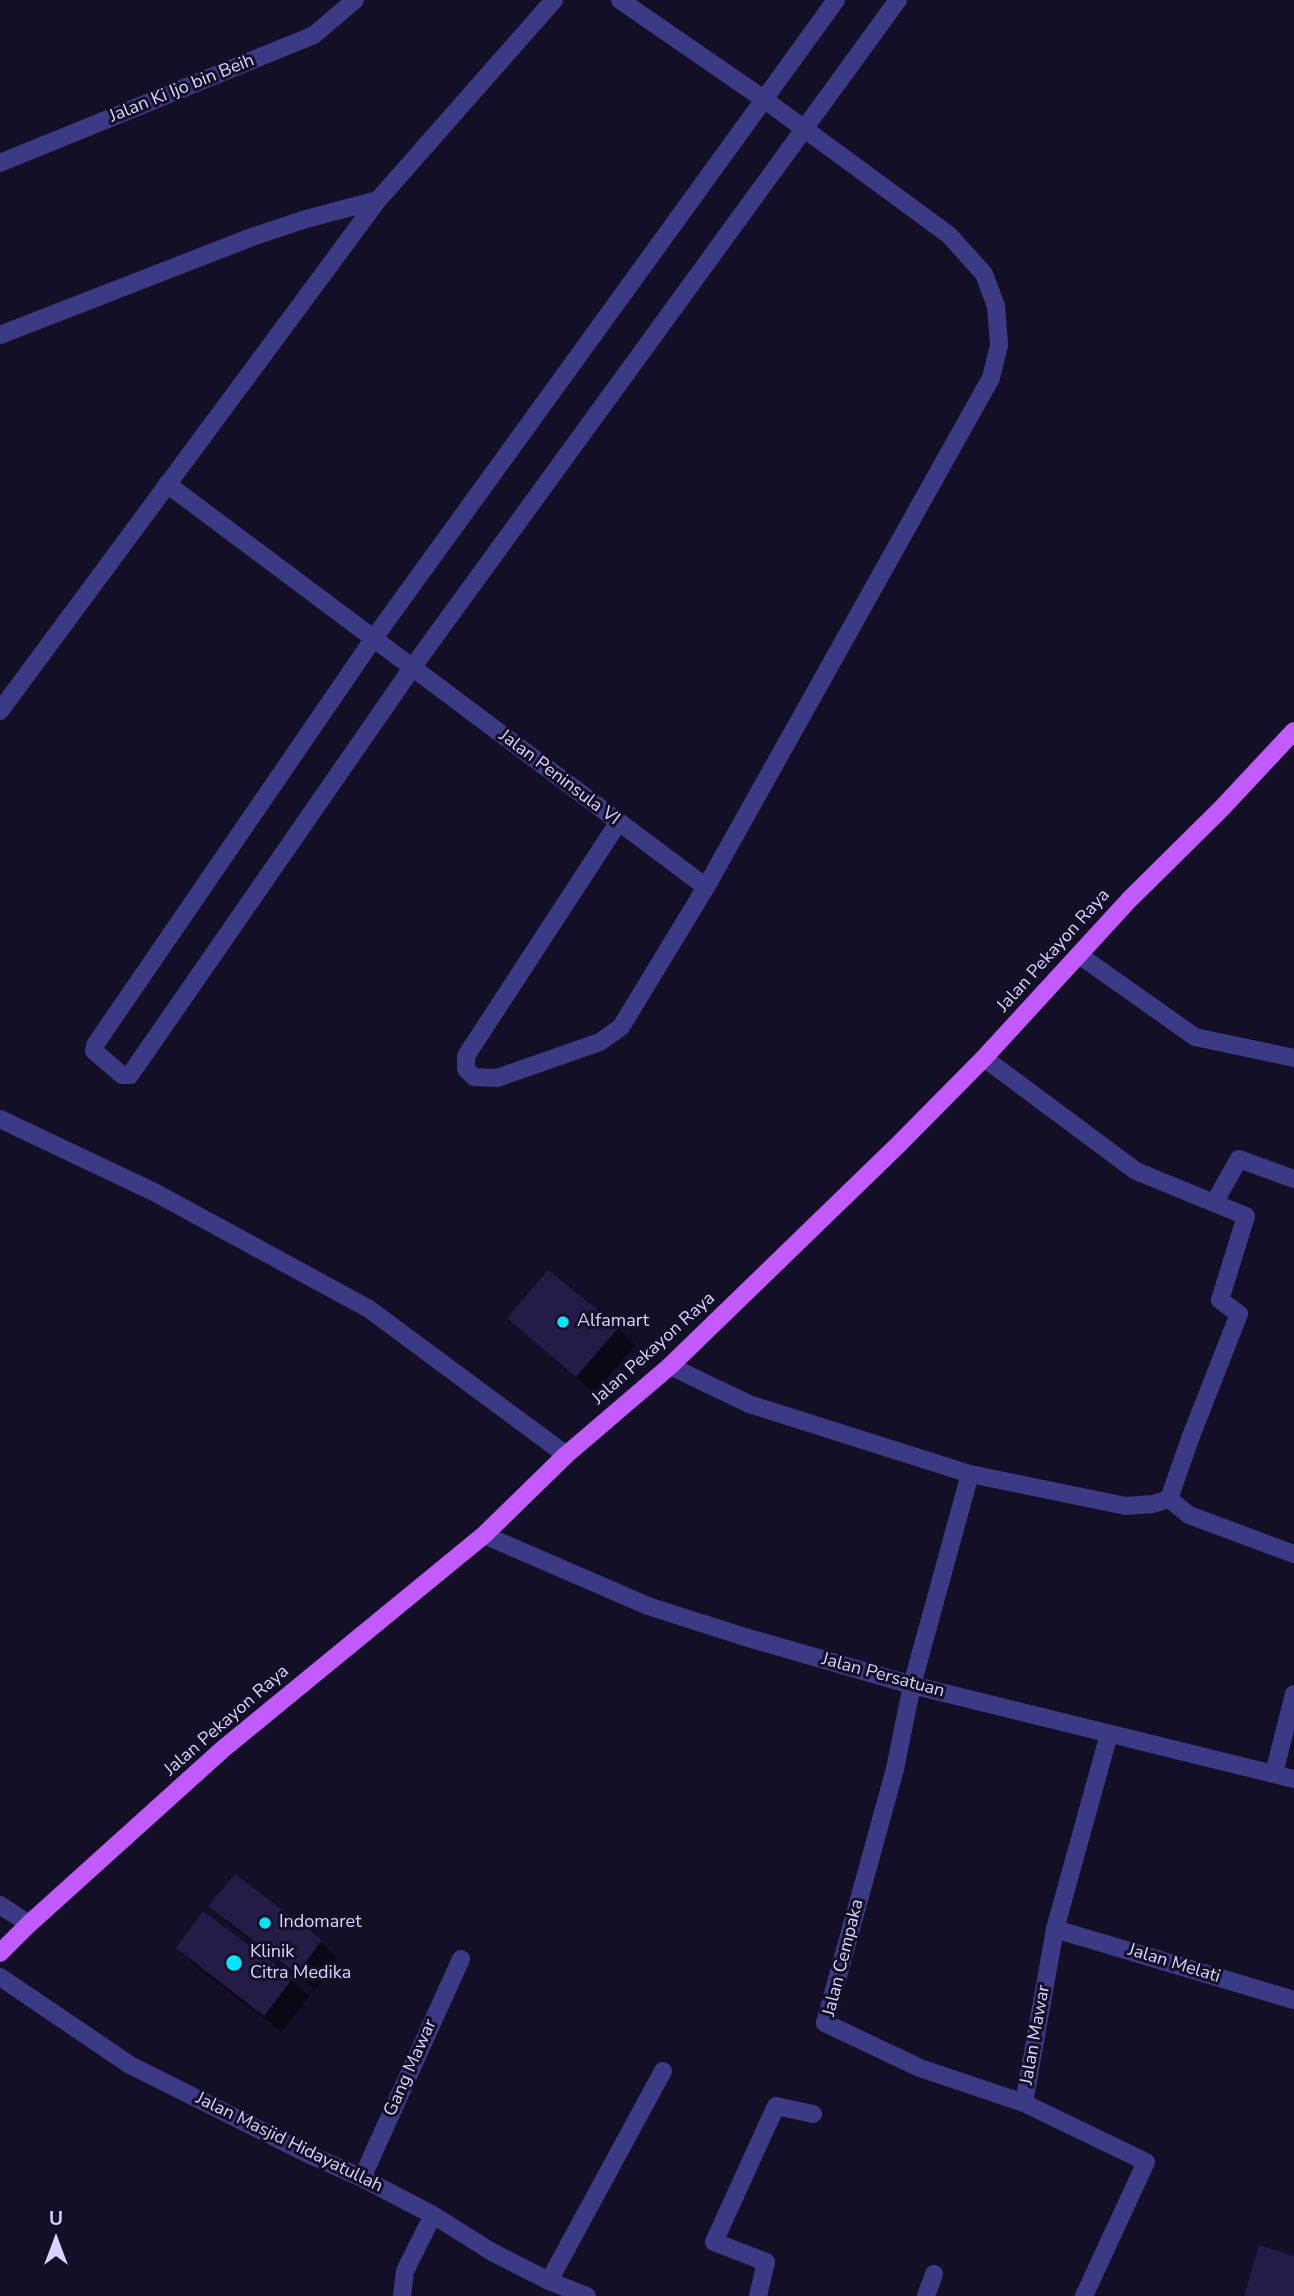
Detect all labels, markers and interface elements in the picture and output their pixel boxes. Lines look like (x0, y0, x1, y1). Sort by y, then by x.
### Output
street label: Jalan Ki Ijo bin Beih (106, 50, 258, 128)
street label: Jalan Peninsula VI (494, 726, 624, 830)
street label: Jalan Pekayon Raya (993, 885, 1115, 1017)
street label: Jalan Pekayon Raya (588, 1288, 720, 1410)
place label: Alfamart (577, 1311, 649, 1333)
marker: Alfamart (555, 1314, 571, 1330)
street label: Jalan Persatuan (819, 1649, 947, 1703)
street label: Jalan Pekayon Raya (160, 1661, 294, 1781)
street label: Jalan Cempaka (819, 1897, 869, 2019)
place label: Indomaret (279, 1912, 361, 1934)
marker: Indomaret (257, 1915, 273, 1931)
street label: Jalan Melati (1125, 1940, 1223, 1988)
place label: Klinik Citra Medika (250, 1942, 351, 1984)
marker: Klinik Citra Medika (224, 1953, 244, 1973)
street label: Jalan Mawar (1017, 1983, 1055, 2087)
street label: Gang Mawar (380, 2016, 442, 2120)
street label: Jalan Masjid Hidayatullah (192, 2088, 386, 2198)
north arrow (21, 2205, 91, 2275)
text: U (49, 2206, 63, 2232)

